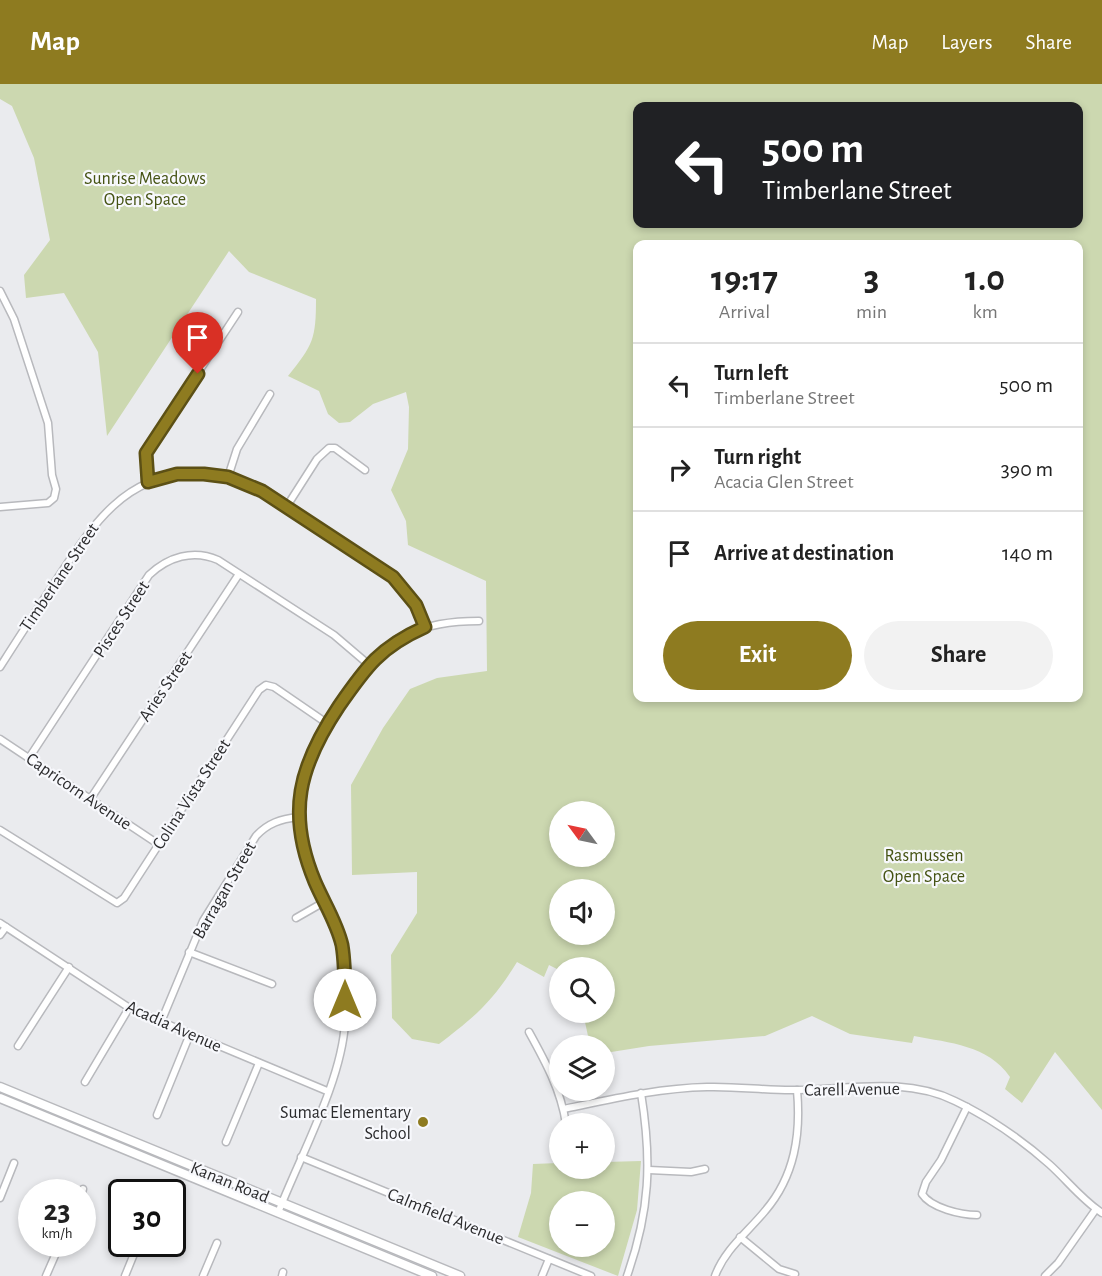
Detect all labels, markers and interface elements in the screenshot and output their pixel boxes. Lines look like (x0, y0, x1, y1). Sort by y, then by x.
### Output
text: Map (30, 28, 80, 56)
text: Map (872, 32, 908, 53)
text: Layers (941, 32, 992, 53)
text: Share (1025, 32, 1072, 53)
icon: left (663, 126, 741, 204)
text: 500 m (762, 128, 864, 170)
park label: Sunrise Meadows Open Space (84, 170, 206, 209)
text: Timberlane Street (762, 177, 952, 204)
text: 19:17 (711, 261, 778, 297)
text: 3 (864, 261, 879, 297)
text: 1.0 (965, 261, 1005, 297)
text: Arrival (719, 302, 770, 322)
text: min (856, 302, 887, 322)
text: km (973, 302, 998, 322)
pin (172, 312, 223, 374)
icon: arrive (181, 321, 214, 354)
text: Turn left (714, 362, 788, 384)
icon: left (663, 369, 696, 402)
text: 500 m (999, 374, 1053, 396)
text: Timberlane Street (714, 388, 855, 408)
text: Turn right (714, 446, 801, 468)
icon: right (663, 453, 696, 486)
text: 390 m (1001, 458, 1053, 480)
text: Acacia Glen Street (714, 472, 854, 492)
street label: Timberlane Street (17, 520, 103, 635)
icon: arrive (663, 537, 696, 570)
text: Arrive at destination (714, 542, 894, 564)
text: 140 m (1002, 542, 1053, 564)
street label: Pisces Street (90, 578, 153, 661)
button: Exit (663, 621, 852, 690)
button: Share (864, 621, 1053, 690)
street label: Aries Street (136, 648, 196, 725)
street label: Colina Vista Street (149, 736, 234, 853)
street label: Capricorn Avenue (22, 750, 134, 834)
north arrow (549, 801, 615, 867)
map controls (549, 801, 615, 1257)
street label: Barragan Street (190, 839, 260, 942)
park label: Rasmussen Open Space (883, 847, 965, 886)
button: sound (549, 879, 615, 945)
button: search (549, 957, 615, 1023)
position arrow (313, 968, 377, 1032)
street label: Acadia Avenue (123, 998, 224, 1056)
button: layers (549, 1035, 615, 1101)
street label: Carell Avenue (804, 1080, 900, 1100)
place label: Sumac Elementary School (280, 1104, 411, 1143)
button: + (549, 1113, 615, 1179)
marker: Sumac Elementary School (416, 1115, 430, 1129)
street label: Kanan Road (188, 1159, 272, 1207)
speed limit sign: 30 (108, 1179, 186, 1257)
street label: Calmfield Avenue (385, 1185, 506, 1248)
button: − (549, 1191, 615, 1257)
text: 23 (43, 1196, 71, 1226)
text: km/h (42, 1226, 72, 1241)

